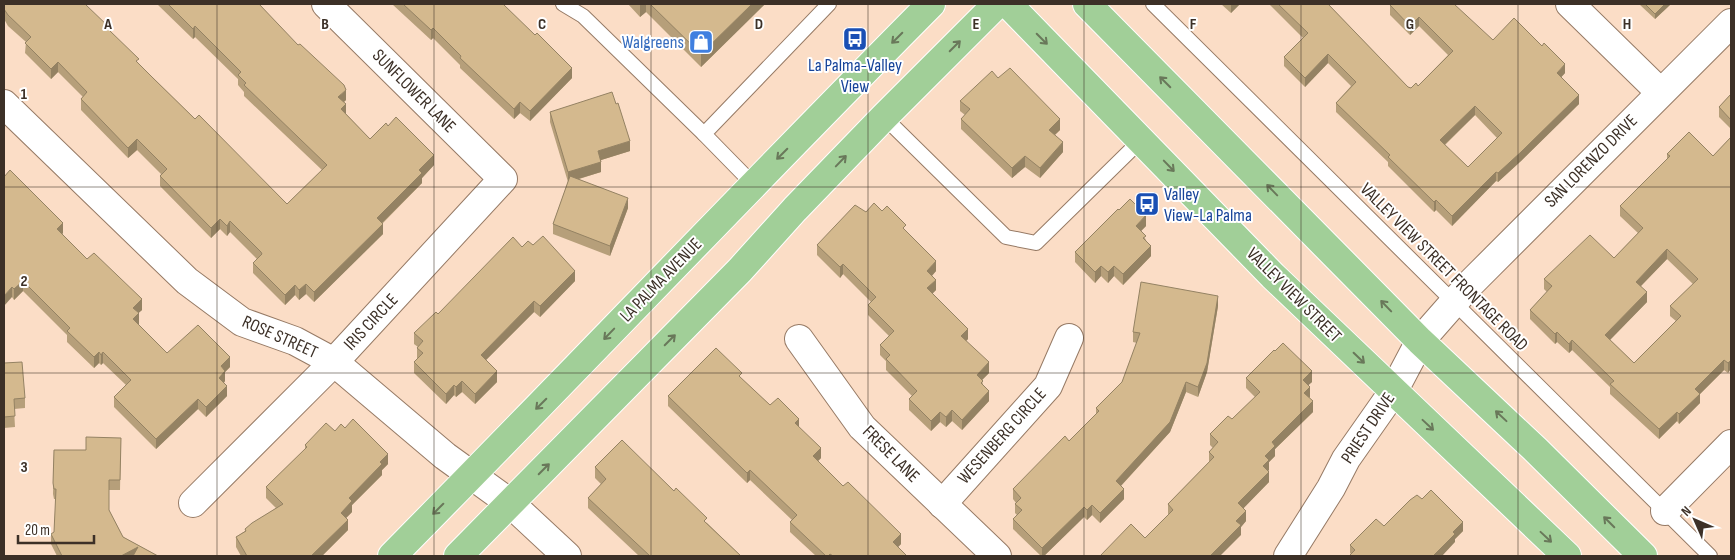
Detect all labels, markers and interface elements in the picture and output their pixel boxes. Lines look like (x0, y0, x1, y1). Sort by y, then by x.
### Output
text: A (103, 15, 112, 34)
text: B (321, 15, 329, 34)
text: C (538, 15, 546, 34)
text: D (755, 15, 763, 34)
text: E (973, 15, 980, 34)
text: F (1190, 15, 1197, 34)
text: G (1406, 15, 1414, 34)
text: H (1623, 15, 1631, 34)
bus stop icon: La Palma-Valley View (842, 26, 868, 52)
shop icon: Walgreens (688, 29, 714, 55)
place label: Walgreens (622, 32, 684, 53)
one-way arrow (891, 32, 903, 44)
one-way arrow (1036, 32, 1048, 45)
one-way arrow (949, 40, 961, 52)
street label: SUNFLOWER LANE (368, 45, 460, 137)
place label: La Palma-Valley View (808, 55, 902, 97)
one-way arrow (1159, 75, 1171, 88)
text: 1 (21, 85, 28, 104)
street label: SAN LORENZO DRIVE (1540, 110, 1642, 212)
one-way arrow (776, 147, 788, 160)
one-way arrow (835, 155, 847, 167)
one-way arrow (1162, 160, 1174, 172)
street label: VALLEY VIEW STREET FRONTAGE ROAD (1356, 179, 1532, 355)
place label: Valley View-La Palma (1164, 184, 1252, 226)
one-way arrow (1266, 184, 1278, 196)
bus stop icon: Valley View-La Palma (1134, 191, 1160, 217)
street label: LA PALMA AVENUE (616, 234, 706, 326)
street label: VALLEY VIEW STREET (1242, 243, 1346, 347)
text: 2 (20, 272, 28, 291)
street label: IRIS CIRCLE (340, 289, 402, 355)
one-way arrow (1380, 300, 1392, 312)
street label: ROSE STREET (239, 311, 321, 363)
one-way arrow (603, 328, 615, 340)
one-way arrow (664, 335, 676, 347)
one-way arrow (1352, 352, 1365, 364)
street label: WESENBERG CIRCLE (953, 384, 1051, 488)
street label: PRIEST DRIVE (1337, 389, 1399, 467)
one-way arrow (535, 398, 547, 411)
one-way arrow (1494, 410, 1507, 422)
one-way arrow (1422, 419, 1435, 431)
street label: FRESE LANE (858, 421, 924, 487)
text: 3 (20, 458, 28, 477)
one-way arrow (538, 462, 550, 475)
north arrow (1670, 495, 1720, 545)
one-way arrow (432, 503, 445, 515)
text: N (1678, 503, 1695, 520)
scale bar (18, 512, 94, 544)
one-way arrow (1602, 516, 1615, 528)
text: 20 m (25, 521, 50, 540)
one-way arrow (1540, 531, 1553, 543)

